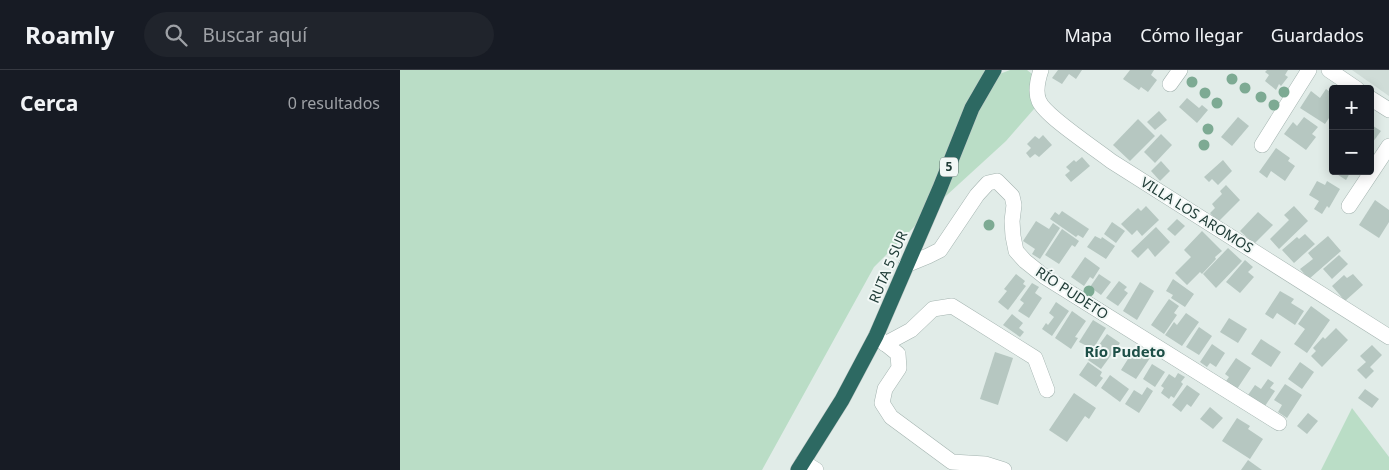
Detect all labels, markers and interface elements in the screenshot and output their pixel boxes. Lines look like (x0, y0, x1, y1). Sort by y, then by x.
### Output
search box (144, 12, 494, 57)
text: Roamly (25, 18, 114, 51)
icon: search (162, 21, 190, 49)
text: Buscar aquí (202, 22, 307, 48)
text: Mapa (1065, 23, 1112, 47)
text: Cómo llegar (1140, 23, 1243, 47)
text: Guardados (1271, 23, 1364, 47)
map controls (1329, 85, 1374, 175)
button: + (1329, 85, 1374, 130)
text: Cerca (20, 89, 78, 117)
text: 0 resultados (288, 92, 380, 114)
button: − (1329, 130, 1374, 175)
road number: 5 (940, 158, 958, 176)
street label: VILLA LOS AROMOS (1137, 172, 1258, 257)
street label: RUTA 5 SUR (864, 228, 911, 306)
street label: RÍO PUDETO (1032, 262, 1112, 323)
district label: Río Pudeto (1085, 341, 1166, 361)

